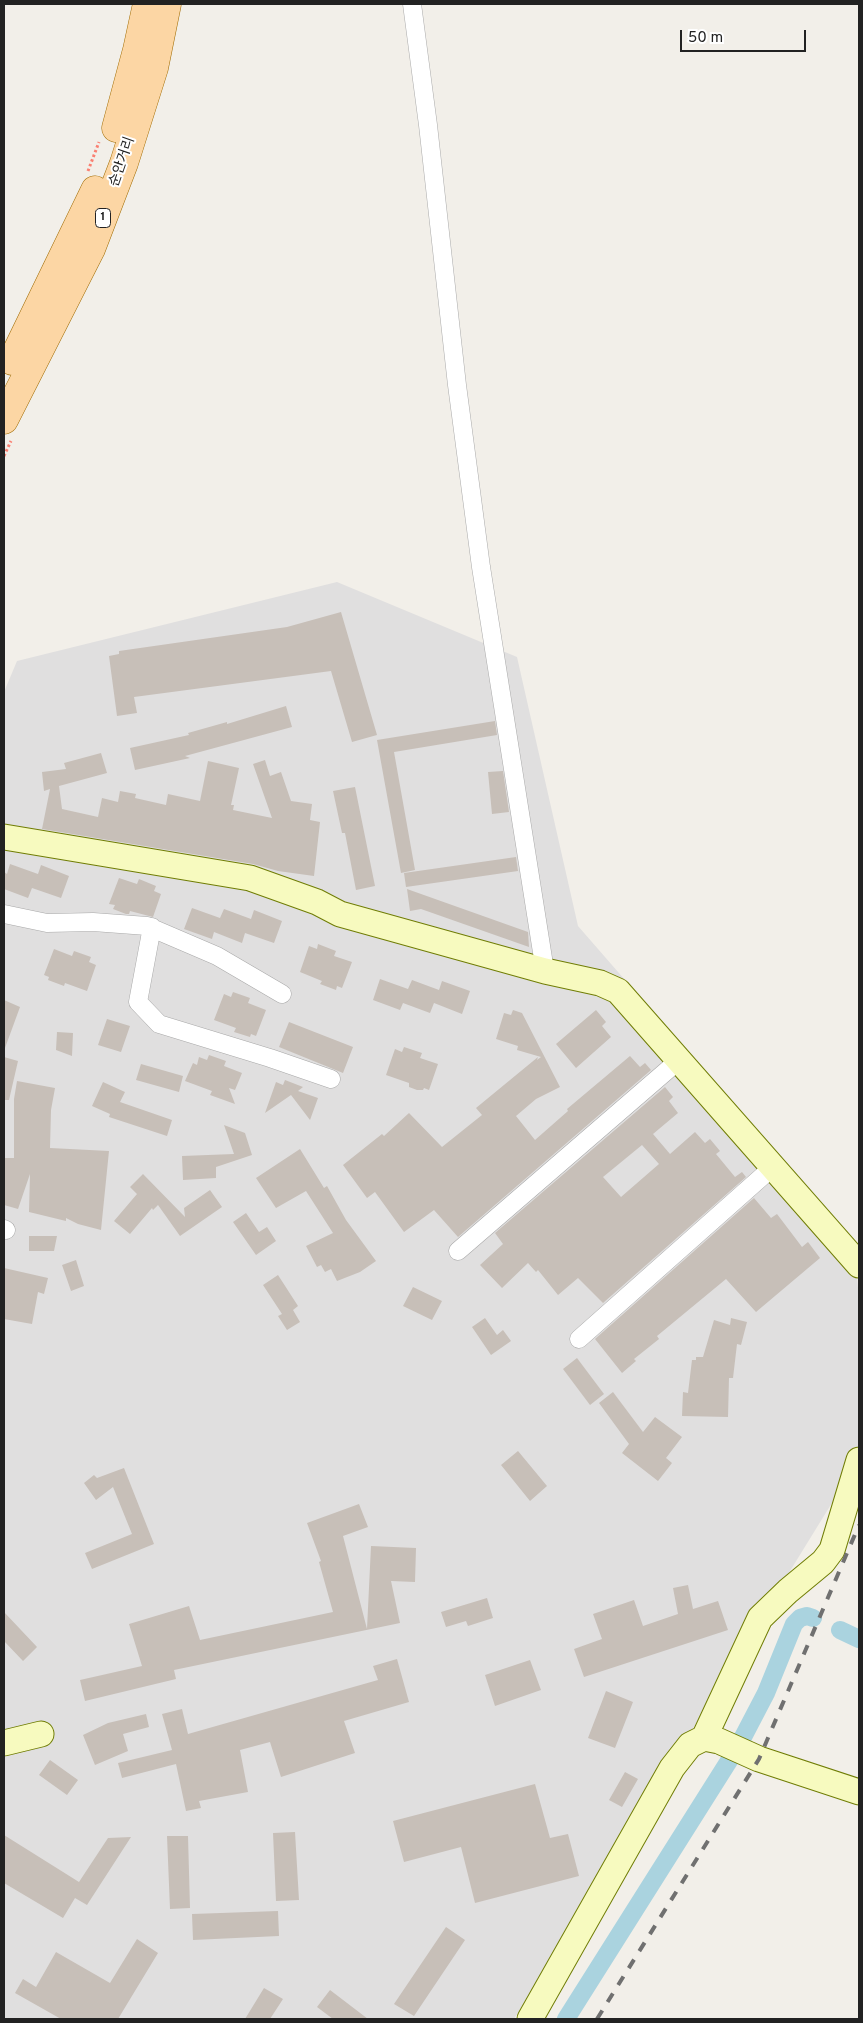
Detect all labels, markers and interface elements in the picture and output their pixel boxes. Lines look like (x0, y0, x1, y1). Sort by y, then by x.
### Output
scale bar (683, 20, 809, 52)
text: 50 m (688, 29, 723, 48)
street label: 순안거리 (107, 135, 139, 189)
road number: 1 (96, 208, 110, 228)

